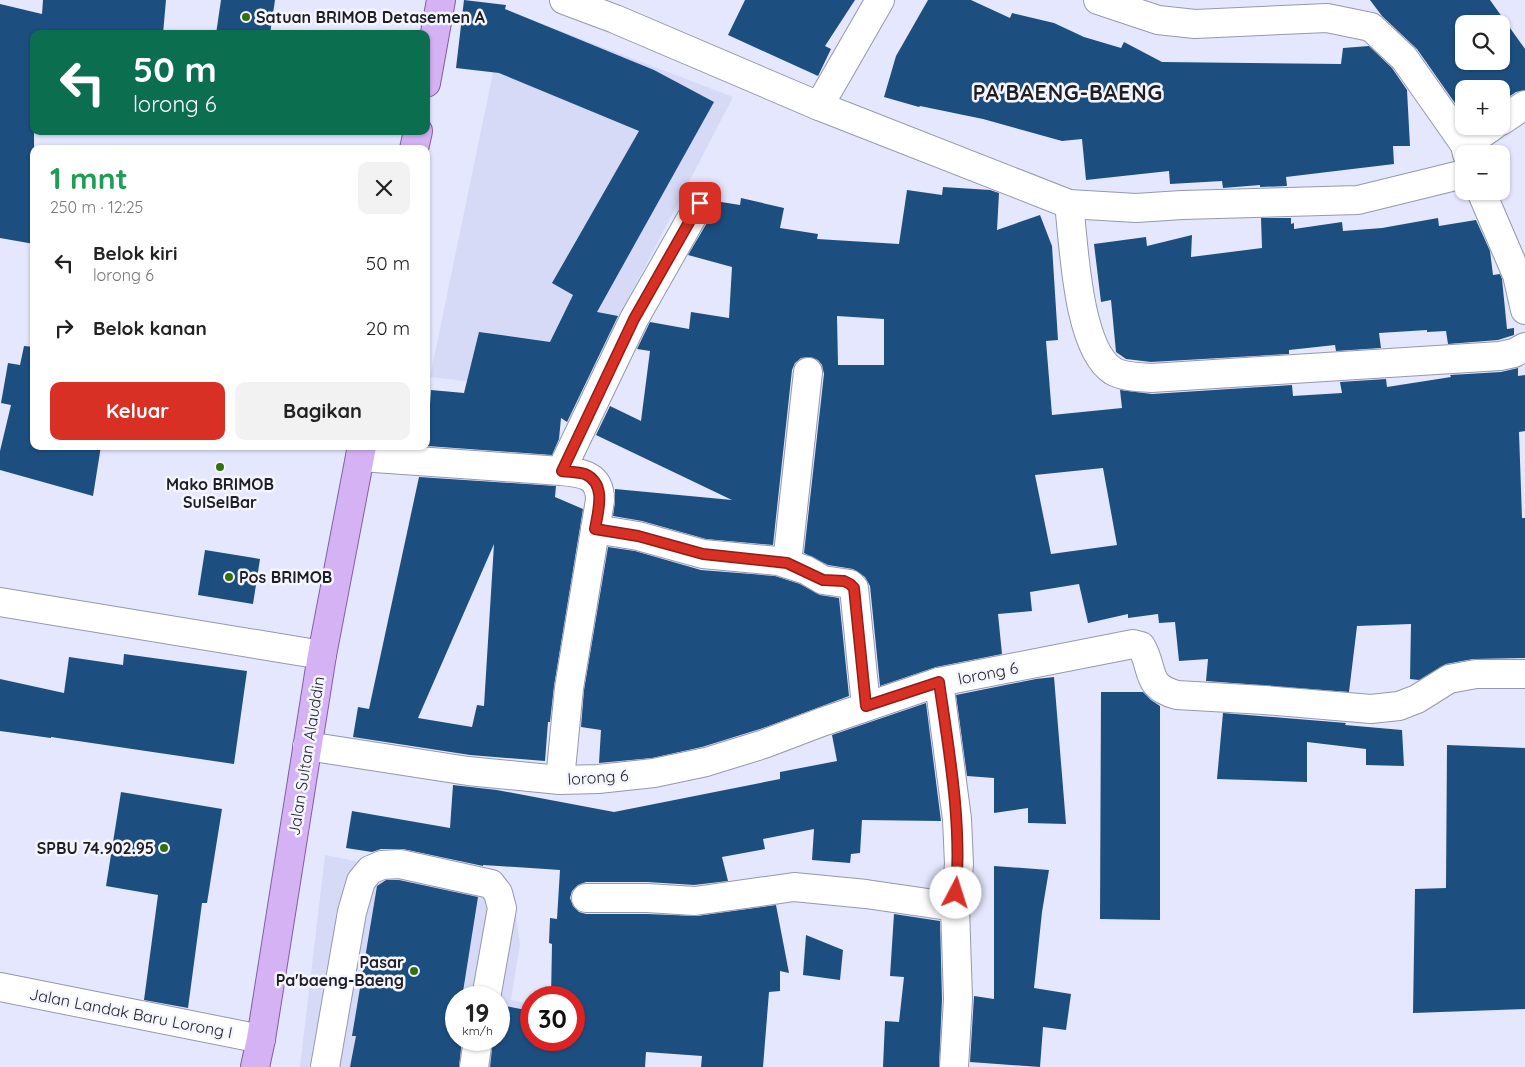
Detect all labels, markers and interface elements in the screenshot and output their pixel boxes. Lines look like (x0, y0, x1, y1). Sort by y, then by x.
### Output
place label: Satuan BRIMOB Detasemen A (256, 7, 486, 27)
marker: Satuan BRIMOB Detasemen A (240, 11, 252, 23)
map controls (1455, 15, 1510, 200)
button: search (1455, 15, 1510, 70)
text: 50 m (133, 47, 217, 91)
icon: left (50, 50, 115, 115)
district label: PA'BAENG-BAENG (973, 79, 1163, 105)
button: + (1455, 80, 1510, 135)
text: lorong 6 (133, 90, 217, 118)
button: − (1455, 145, 1510, 200)
text: 1 mnt (50, 159, 128, 197)
button: close (358, 162, 410, 214)
pin (679, 182, 721, 224)
icon: arrive (686, 189, 714, 217)
text: 250 m · 12:25 (50, 197, 143, 217)
text: Belok kiri (93, 241, 178, 265)
icon: left (50, 249, 78, 277)
text: 50 m (366, 251, 410, 275)
text: lorong 6 (93, 265, 154, 285)
icon: right (50, 314, 78, 342)
text: Belok kanan (93, 316, 207, 340)
text: 20 m (366, 316, 410, 340)
button: Keluar (50, 382, 225, 440)
button: Bagikan (235, 382, 410, 440)
marker: Mako BRIMOB SulSelBar (214, 461, 226, 473)
place label: Mako BRIMOB SulSelBar (166, 474, 274, 512)
place label: Pos BRIMOB (239, 567, 332, 587)
marker: Pos BRIMOB (223, 571, 235, 583)
street label: lorong 6 (956, 657, 1020, 689)
street label: Jalan Sultan Alauddin (284, 675, 328, 837)
street label: lorong 6 (567, 765, 629, 789)
place label: SPBU 74.902.95 (37, 838, 154, 858)
marker: SPBU 74.902.95 (158, 842, 170, 854)
position arrow (929, 866, 981, 918)
place label: Pasar Paʼbaeng-Baeng (276, 952, 404, 990)
marker: Pasar Paʼbaeng-Baeng (408, 965, 420, 977)
street label: Jalan Landak Baru Lorong I (28, 983, 234, 1043)
speed limit sign: 30 (520, 986, 585, 1051)
text: 19 (466, 997, 489, 1028)
text: km/h (462, 1023, 493, 1038)

